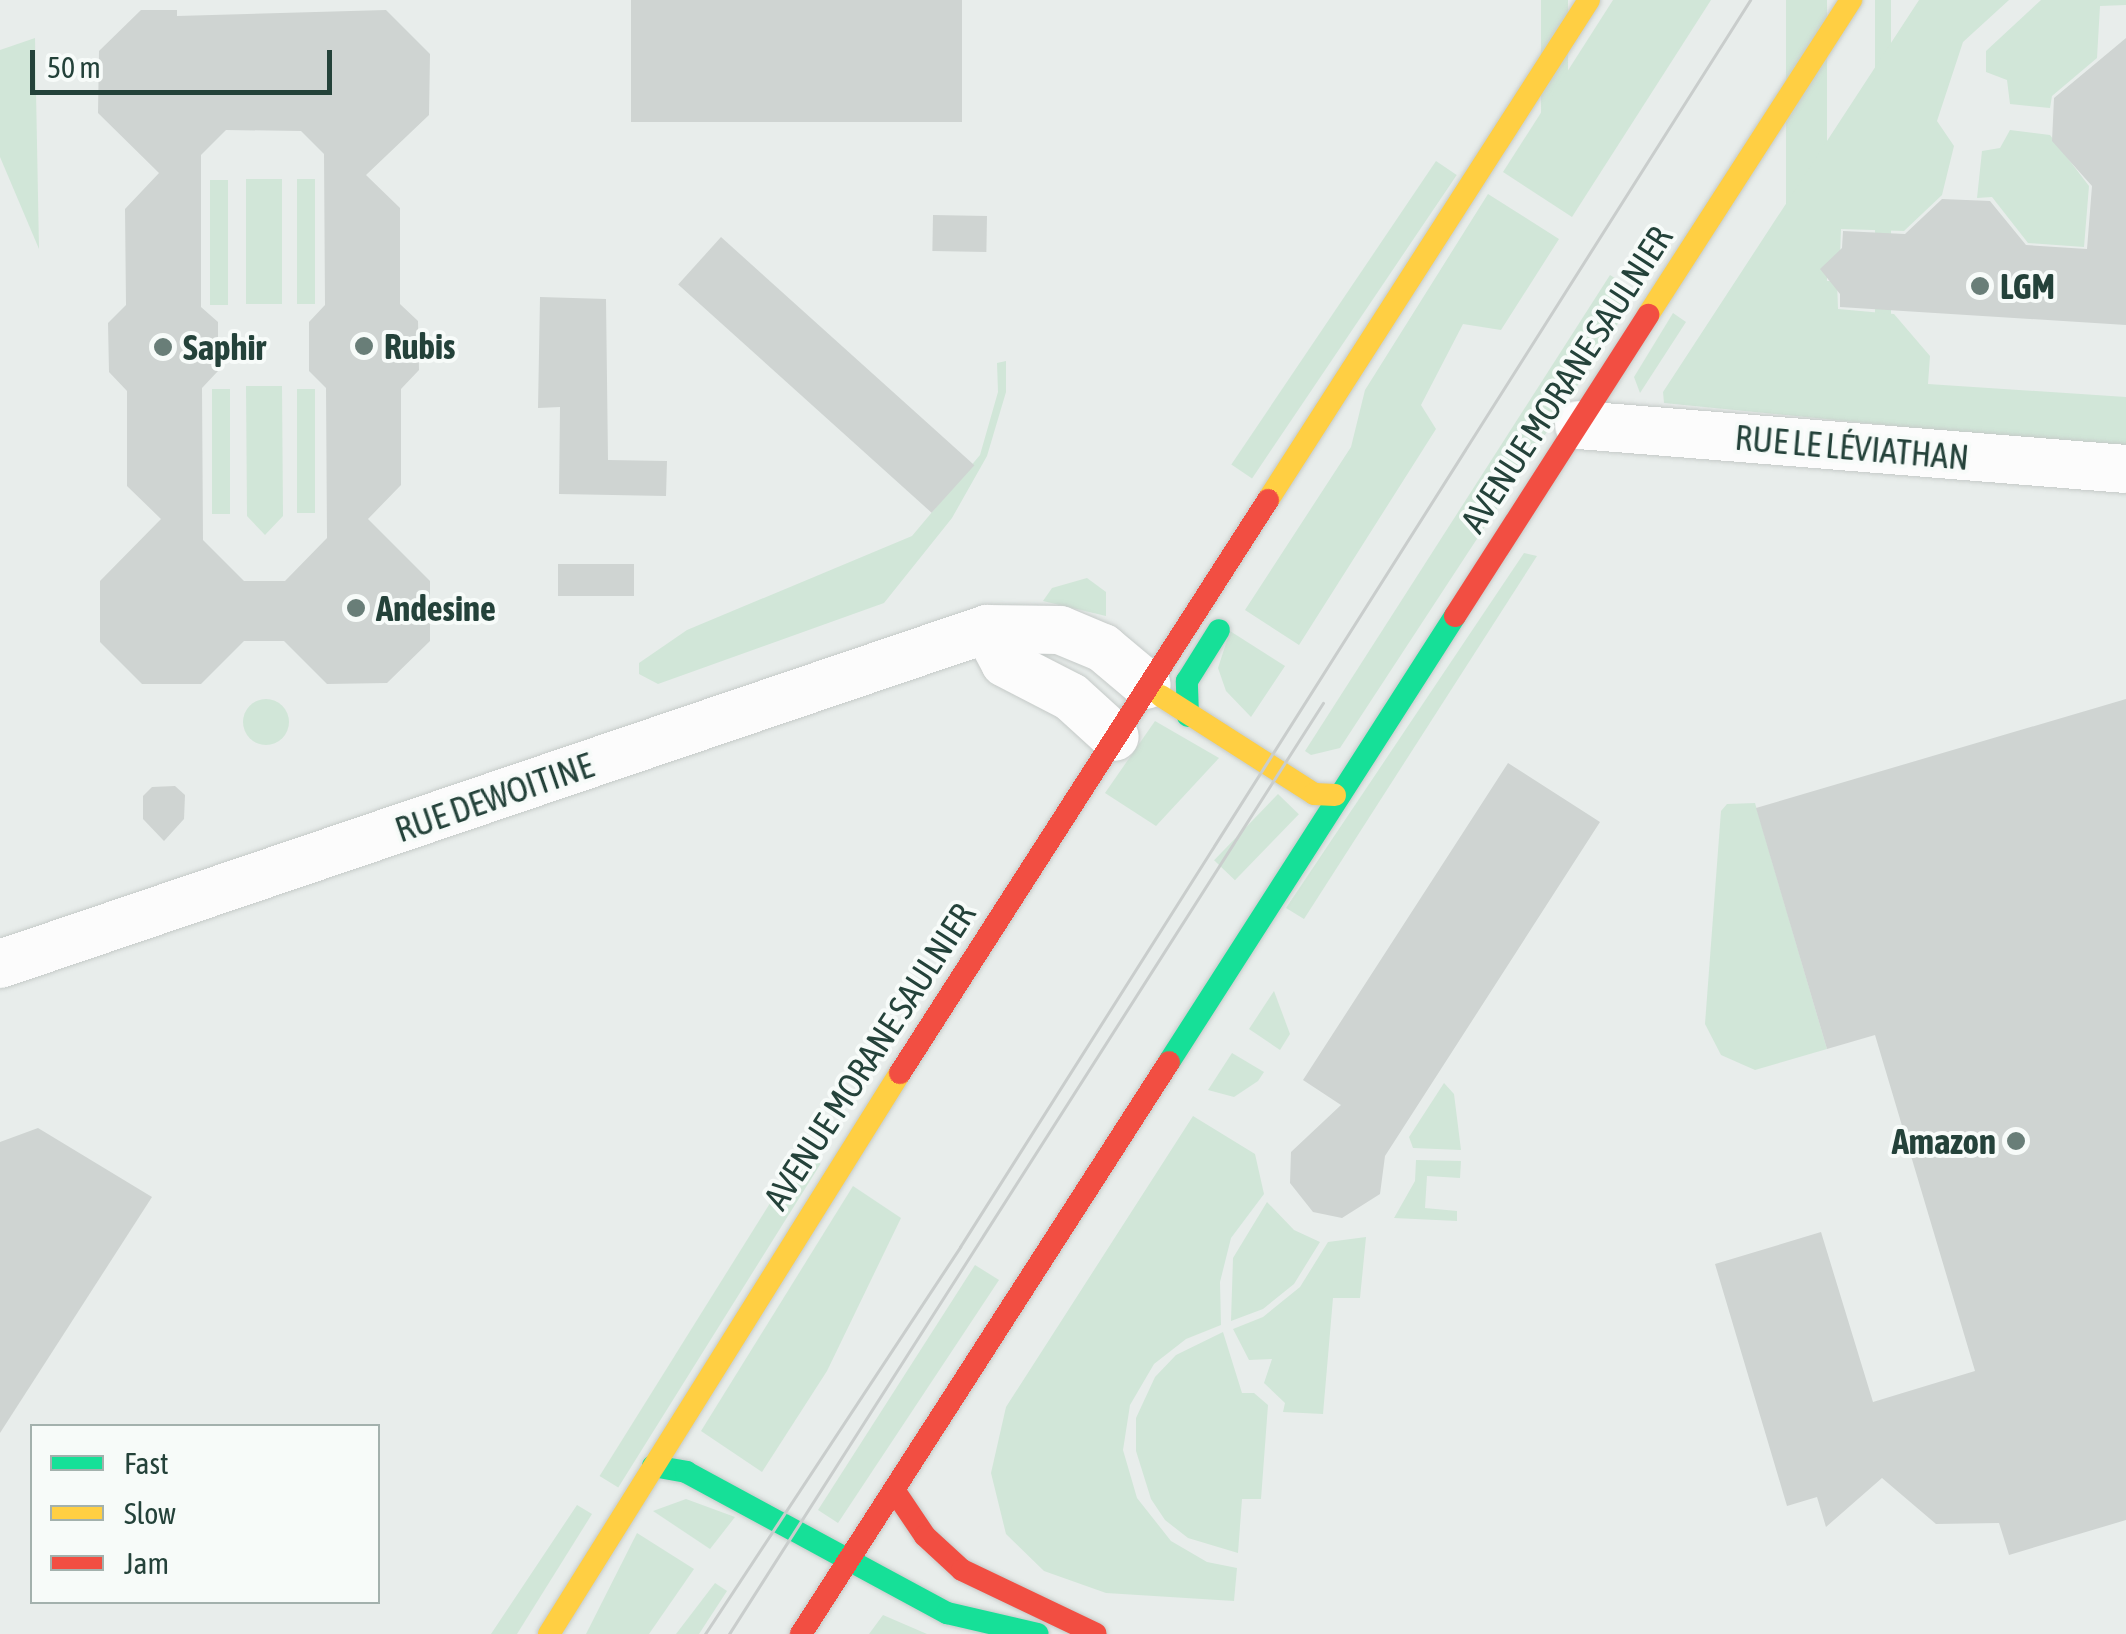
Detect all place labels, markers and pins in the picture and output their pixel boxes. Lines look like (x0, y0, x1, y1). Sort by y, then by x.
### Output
place label: LGM (2000, 265, 2055, 307)
marker: LGM (1969, 275, 1991, 297)
place label: Rubis (384, 325, 455, 367)
place label: Saphir (183, 326, 266, 368)
marker: Rubis (353, 335, 375, 357)
marker: Saphir (152, 336, 174, 358)
place label: Andesine (376, 587, 496, 629)
marker: Andesine (345, 597, 367, 619)
place label: Amazon (1892, 1120, 1996, 1162)
marker: Amazon (2005, 1130, 2027, 1152)

